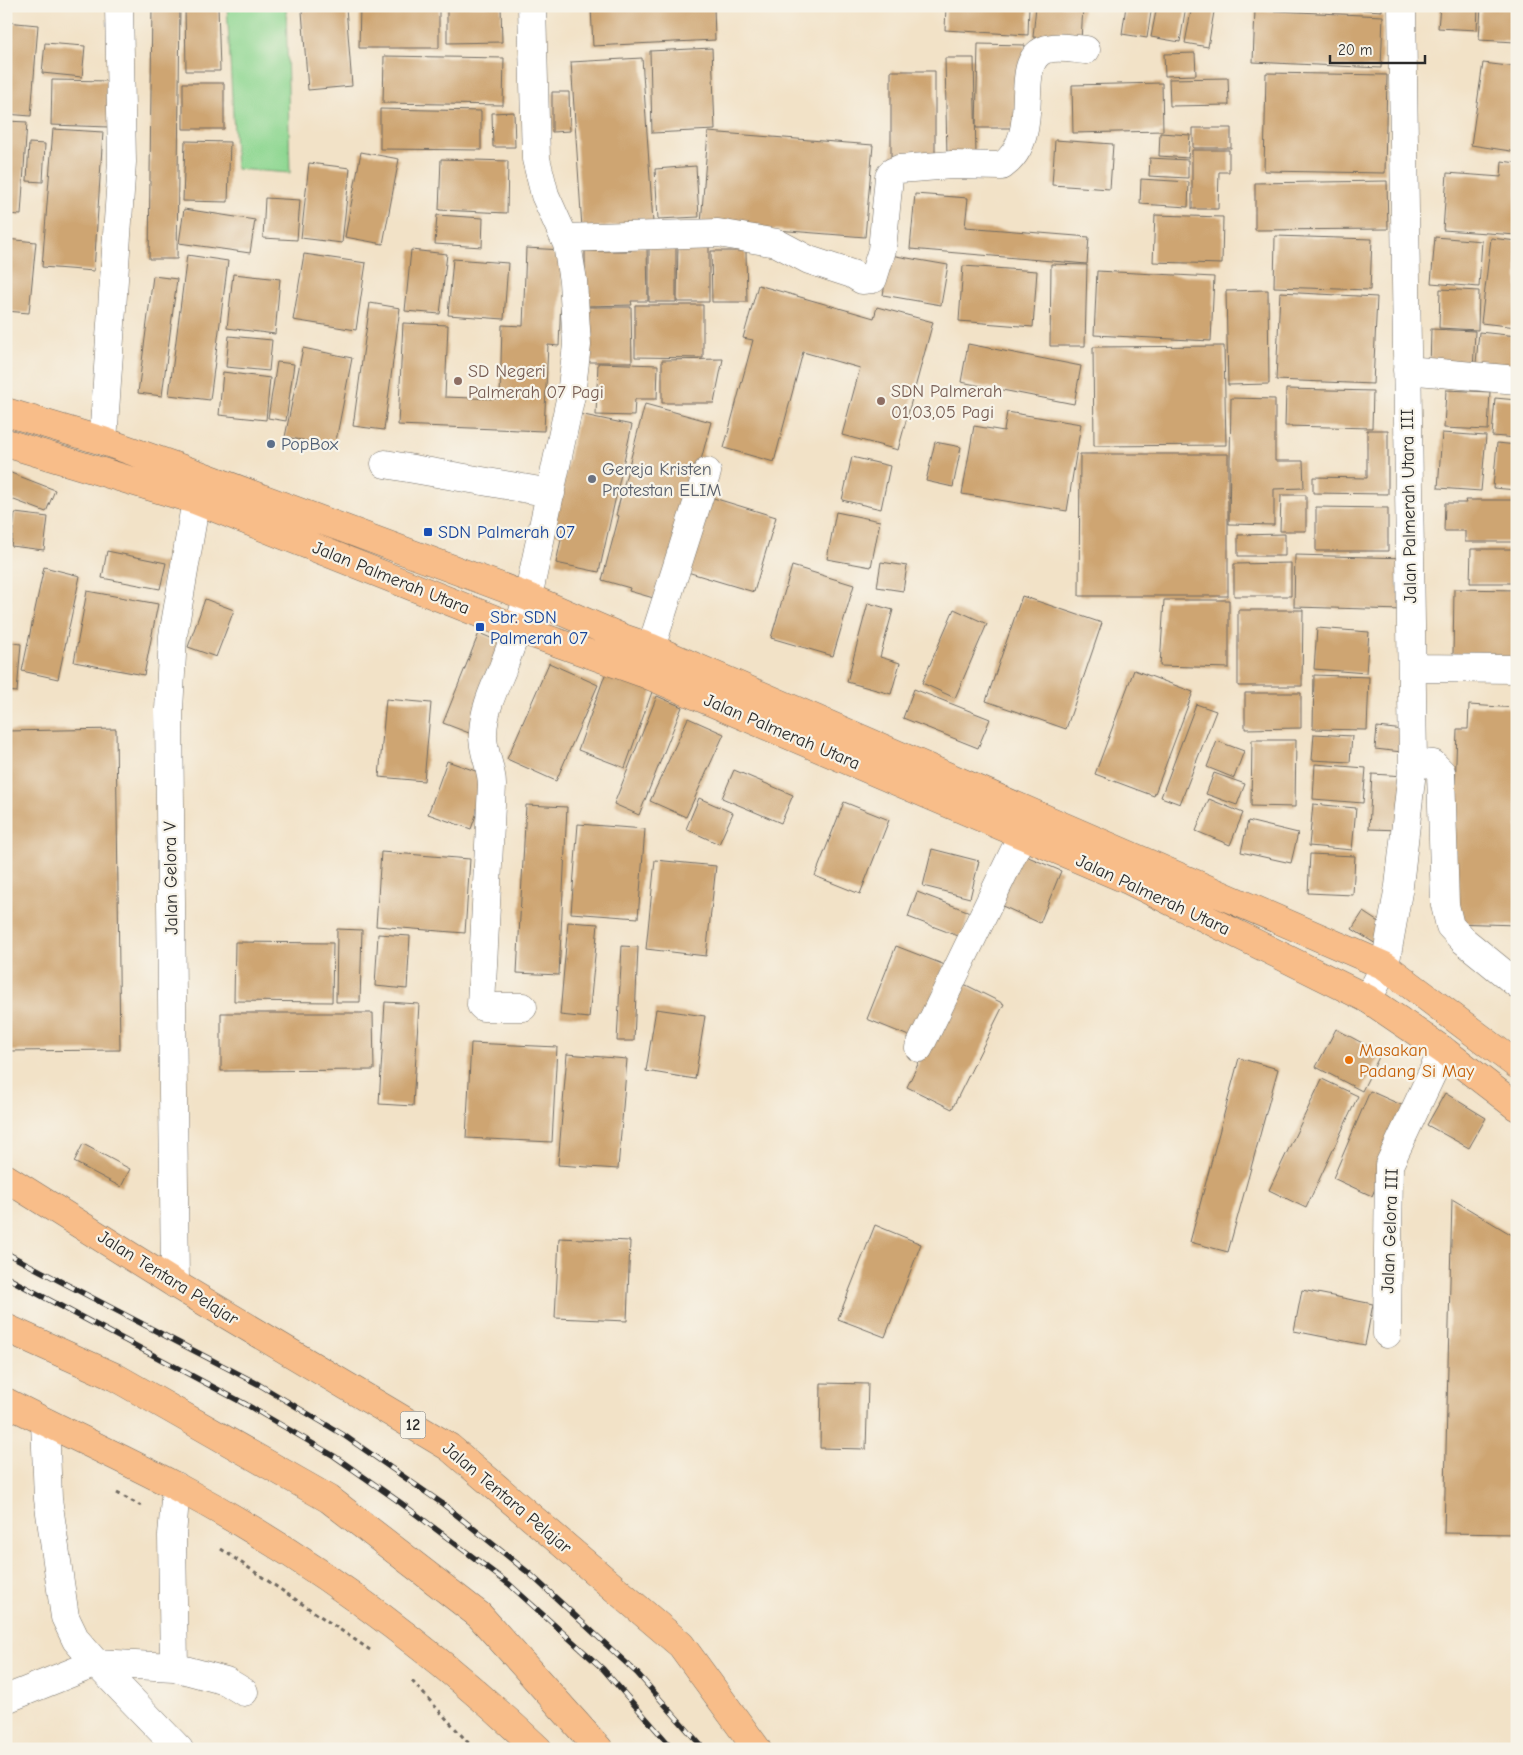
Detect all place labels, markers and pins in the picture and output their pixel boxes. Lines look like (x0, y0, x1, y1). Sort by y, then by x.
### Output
place label: SD Negeri Palmerah 07 Pagi (468, 361, 604, 403)
marker: SD Negeri Palmerah 07 Pagi (452, 375, 464, 387)
place label: SDN Palmerah 01,03,05 Pagi (891, 381, 1002, 423)
marker: SDN Palmerah 01,03,05 Pagi (875, 395, 887, 407)
place label: PopBox (281, 434, 339, 455)
marker: PopBox (265, 438, 277, 450)
place label: Gereja Kristen Protestan ELIM (602, 459, 721, 501)
marker: Gereja Kristen Protestan ELIM (586, 473, 598, 485)
place label: SDN Palmerah 07 (438, 522, 575, 543)
marker: SDN Palmerah 07 (422, 526, 434, 538)
place label: Sbr. SDN Palmerah 07 (490, 607, 588, 649)
marker: Sbr. SDN Palmerah 07 (474, 621, 486, 633)
place label: Masakan Padang Si May (1359, 1040, 1475, 1082)
marker: Masakan Padang Si May (1343, 1054, 1355, 1066)

